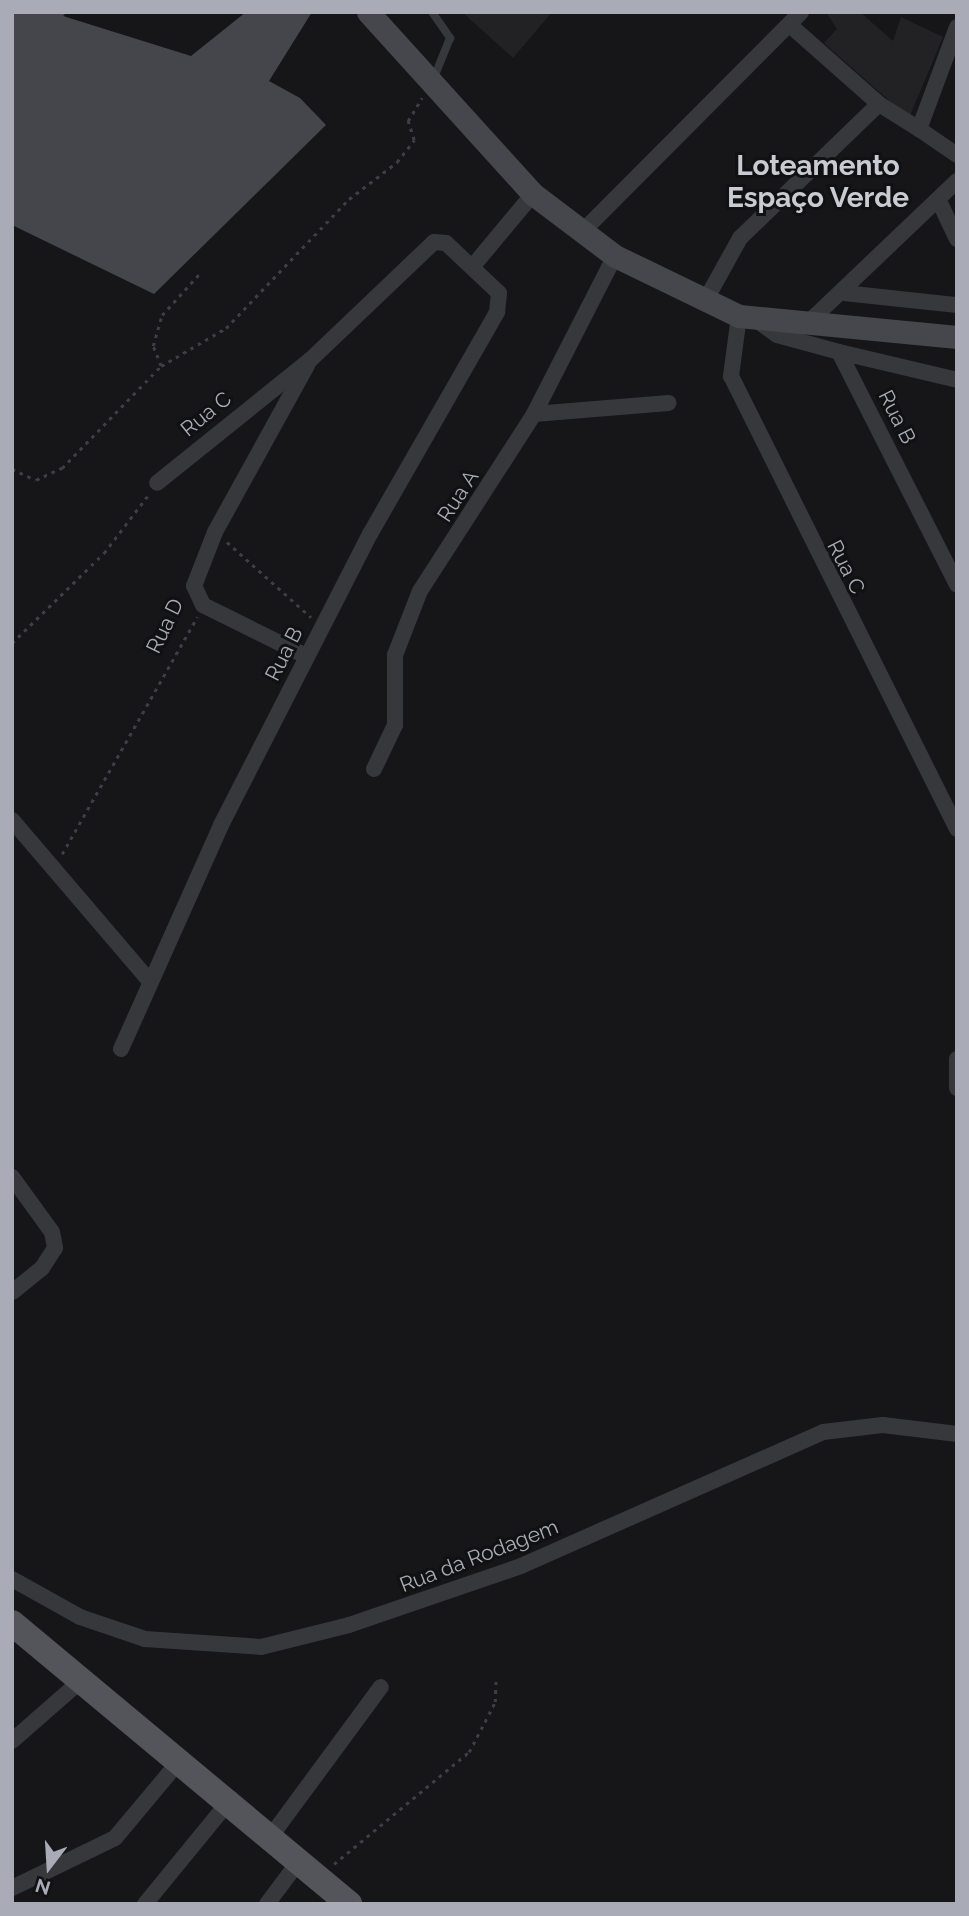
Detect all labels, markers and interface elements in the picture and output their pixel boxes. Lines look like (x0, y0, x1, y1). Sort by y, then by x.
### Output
district label: Loteamento Espaço Verde (726, 149, 910, 215)
street label: Rua C (176, 386, 236, 442)
street label: Rua B (873, 386, 921, 448)
street label: Rua A (432, 465, 484, 527)
street label: Rua C (822, 536, 870, 598)
street label: Rua D (141, 594, 189, 658)
street label: Rua B (260, 623, 308, 685)
street label: Rua da Rodagem (396, 1514, 562, 1598)
north arrow (14, 1832, 84, 1902)
text: N (33, 1874, 53, 1900)

